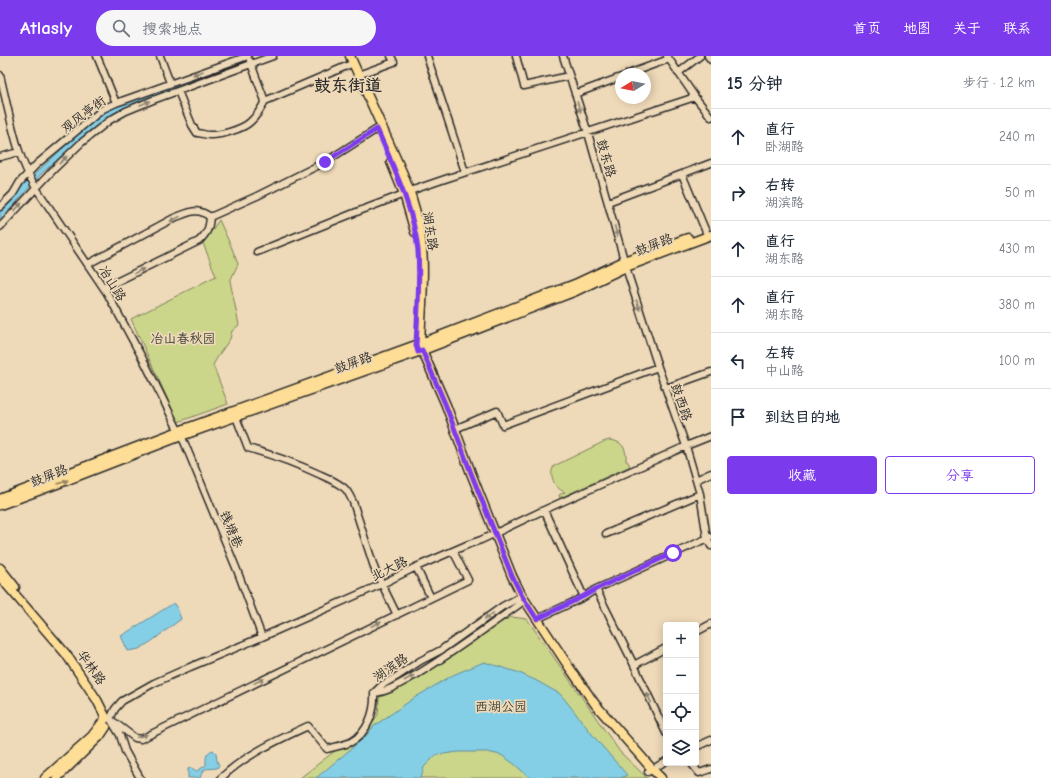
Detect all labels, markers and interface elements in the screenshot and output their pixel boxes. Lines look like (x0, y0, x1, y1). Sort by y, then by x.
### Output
search box (96, 10, 376, 46)
text: Atlasly (20, 17, 72, 39)
icon: search (110, 17, 132, 39)
text: 搜索地点 (142, 20, 202, 38)
text: 首页 (853, 20, 881, 37)
text: 地图 (903, 20, 931, 37)
text: 关于 (953, 20, 981, 37)
text: 联系 (1003, 20, 1031, 37)
north arrow (615, 68, 651, 104)
one-way arrow (191, 71, 203, 77)
text: 15 分钟 (727, 74, 783, 93)
text: 步行 · 1.2 km (963, 75, 1035, 90)
district label: 鼓东街道 (314, 76, 382, 95)
street label: 观风亭街 (58, 93, 109, 136)
one-way arrow (139, 100, 150, 106)
one-way arrow (576, 101, 582, 113)
text: 直行 (765, 120, 795, 138)
icon: ahead (727, 126, 749, 148)
text: 240 m (999, 129, 1035, 144)
street label: 鼓东路 (594, 137, 619, 179)
text: 卧湖路 (765, 139, 804, 154)
route end (316, 153, 334, 171)
one-way arrow (58, 155, 68, 165)
text: 右转 (765, 176, 795, 194)
icon: right (727, 182, 749, 204)
text: 50 m (1005, 185, 1035, 200)
text: 湖滨路 (765, 195, 804, 210)
one-way arrow (13, 202, 23, 212)
street label: 湖东路 (420, 211, 441, 252)
one-way arrow (169, 216, 180, 222)
one-way arrow (613, 225, 619, 237)
street label: 鼓屏路 (633, 230, 675, 258)
text: 直行 (765, 232, 795, 250)
icon: ahead (727, 238, 749, 260)
text: 430 m (999, 241, 1035, 256)
text: 湖东路 (765, 251, 804, 266)
street label: 冶山路 (96, 263, 129, 304)
one-way arrow (133, 268, 145, 274)
text: 直行 (765, 288, 795, 306)
icon: ahead (727, 294, 749, 316)
text: 380 m (999, 297, 1035, 312)
one-way arrow (635, 299, 641, 311)
text: 湖东路 (765, 307, 804, 322)
park label: 冶山春秋园 (150, 331, 216, 346)
text: 左转 (765, 344, 795, 362)
street label: 鼓屏路 (332, 349, 374, 376)
icon: left (727, 350, 749, 372)
text: 100 m (999, 353, 1035, 368)
text: 中山路 (765, 363, 804, 378)
street label: 鼓西路 (668, 381, 695, 423)
icon: arrive (727, 406, 749, 428)
text: 到达目的地 (765, 408, 840, 426)
button: 收藏 (727, 456, 877, 494)
button: 分享 (885, 456, 1035, 494)
street label: 鼓屏路 (28, 461, 70, 489)
one-way arrow (57, 479, 69, 485)
street label: 钱塘巷 (217, 508, 246, 550)
route start (664, 544, 682, 562)
street label: 北大路 (368, 553, 410, 584)
one-way arrow (484, 612, 494, 620)
one-way arrow (371, 621, 382, 627)
map controls (663, 622, 699, 766)
button: + (663, 622, 699, 658)
street label: 华林路 (74, 647, 109, 688)
street label: 湖滨路 (370, 650, 411, 685)
button: − (663, 658, 699, 694)
one-way arrow (403, 675, 415, 682)
one-way arrow (253, 678, 265, 684)
one-way arrow (646, 692, 652, 703)
button: locate (663, 694, 699, 730)
park label: 西湖公园 (475, 699, 527, 714)
button: layers (663, 730, 699, 766)
one-way arrow (136, 733, 148, 739)

